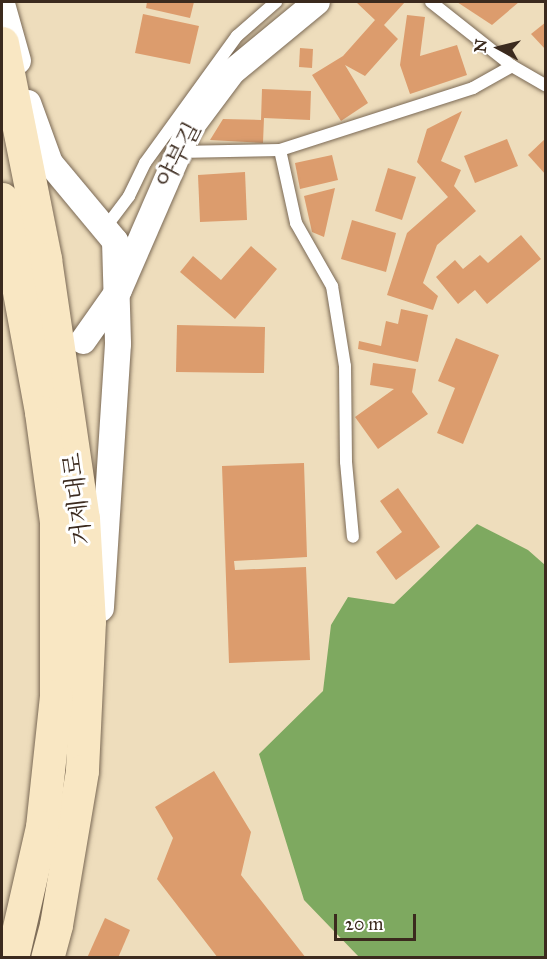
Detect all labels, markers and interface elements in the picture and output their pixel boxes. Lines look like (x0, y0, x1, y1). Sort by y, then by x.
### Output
north arrow (469, 18, 529, 78)
text: N (470, 38, 491, 54)
street label: 야부길 (150, 117, 208, 193)
street label: 거제대로 (58, 451, 98, 547)
scale bar (337, 902, 420, 940)
text: 20 m (345, 913, 383, 935)

